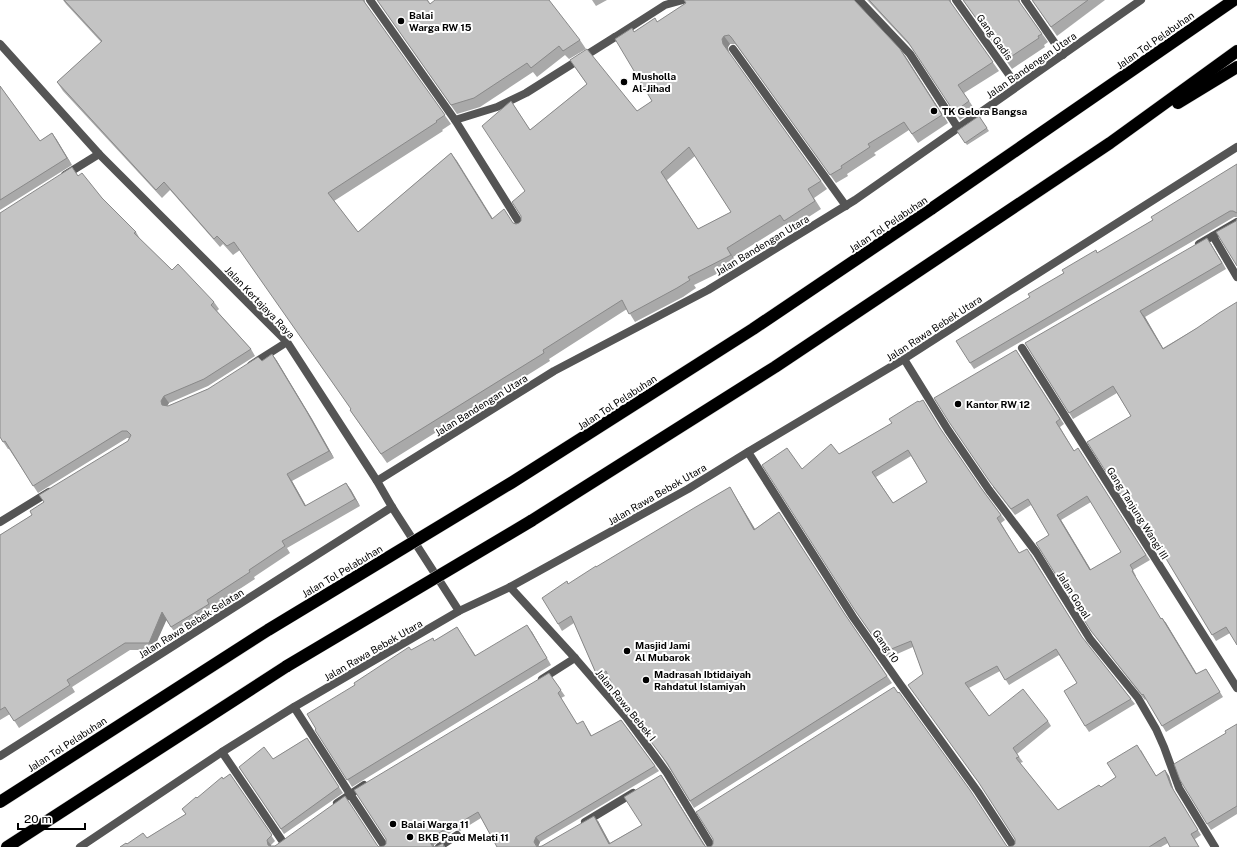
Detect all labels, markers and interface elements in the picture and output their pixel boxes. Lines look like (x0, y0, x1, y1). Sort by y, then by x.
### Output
place label: Balai Warga RW 15 (409, 9, 472, 33)
street label: Jalan Tol Pelabuhan (1114, 9, 1196, 71)
street label: Gang Gadis (974, 12, 1016, 62)
marker: Balai Warga RW 15 (396, 16, 406, 26)
street label: Jalan Bandengan Utara (984, 29, 1078, 101)
place label: Musholla Al-Jihad (632, 70, 676, 94)
marker: Musholla Al-Jihad (619, 77, 629, 87)
place label: TK Gelora Bangsa (942, 105, 1028, 117)
marker: TK Gelora Bangsa (929, 106, 939, 116)
street label: Jalan Tol Pelabuhan (847, 193, 930, 255)
street label: Jalan Bandengan Utara (713, 212, 811, 278)
street label: Jalan Kertajaya Raya (223, 264, 297, 340)
street label: Jalan Rawa Bebek Utara (884, 293, 984, 363)
street label: Jalan Bandengan Utara (432, 372, 530, 438)
street label: Jalan Tol Pelabuhan (575, 372, 659, 432)
place label: Kantor RW 12 (966, 398, 1030, 410)
marker: Kantor RW 12 (953, 399, 963, 409)
street label: Jalan Rawa Bebek Utara (606, 461, 708, 527)
street label: Gang Tanjung Wangi III (1105, 465, 1171, 561)
street label: Jalan Tol Pelabuhan (300, 542, 385, 600)
street label: Jalan Gopal (1055, 569, 1093, 621)
street label: Jalan Rawa Bebek Selatan (136, 586, 246, 660)
street label: Jalan Rawa Bebek Utara (322, 617, 424, 683)
street label: Gang 10 (870, 627, 902, 665)
place label: Masjid Jami Al Mubarok (635, 639, 691, 663)
marker: Masjid Jami Al Mubarok (622, 646, 632, 656)
street label: Jalan Rawa Bebek I (593, 667, 659, 743)
place label: Madrasah Ibtidaiyah Rahdatul Islamiyah (654, 668, 751, 692)
marker: Madrasah Ibtidaiyah Rahdatul Islamiyah (641, 675, 651, 685)
street label: Jalan Tol Pelabuhan (25, 714, 109, 774)
scale bar (18, 805, 85, 831)
text: 20 m (24, 812, 52, 826)
place label: Balai Warga 11 (401, 818, 469, 830)
marker: Balai Warga 11 (388, 819, 398, 829)
place label: BKB Paud Melati 11 (418, 831, 509, 843)
marker: BKB Paud Melati 11 (405, 832, 415, 842)

